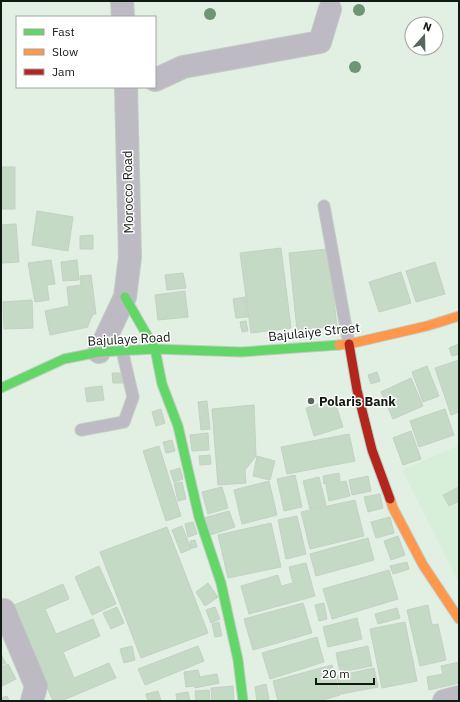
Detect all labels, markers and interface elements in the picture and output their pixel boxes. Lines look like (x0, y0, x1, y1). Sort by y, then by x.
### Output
legend (16, 16, 156, 88)
north arrow (404, 16, 444, 56)
text: N (421, 19, 434, 35)
text: Fast (52, 24, 75, 39)
text: Slow (52, 44, 78, 59)
text: Jam (52, 64, 75, 79)
street label: Morocco Road (119, 150, 137, 234)
street label: Bajulaiye Street (267, 319, 361, 345)
street label: Bajulaye Road (87, 328, 171, 350)
place label: Polaris Bank (319, 393, 396, 410)
marker: Polaris Bank (306, 396, 316, 406)
scale bar (316, 660, 374, 686)
text: 20 m (322, 666, 350, 681)

